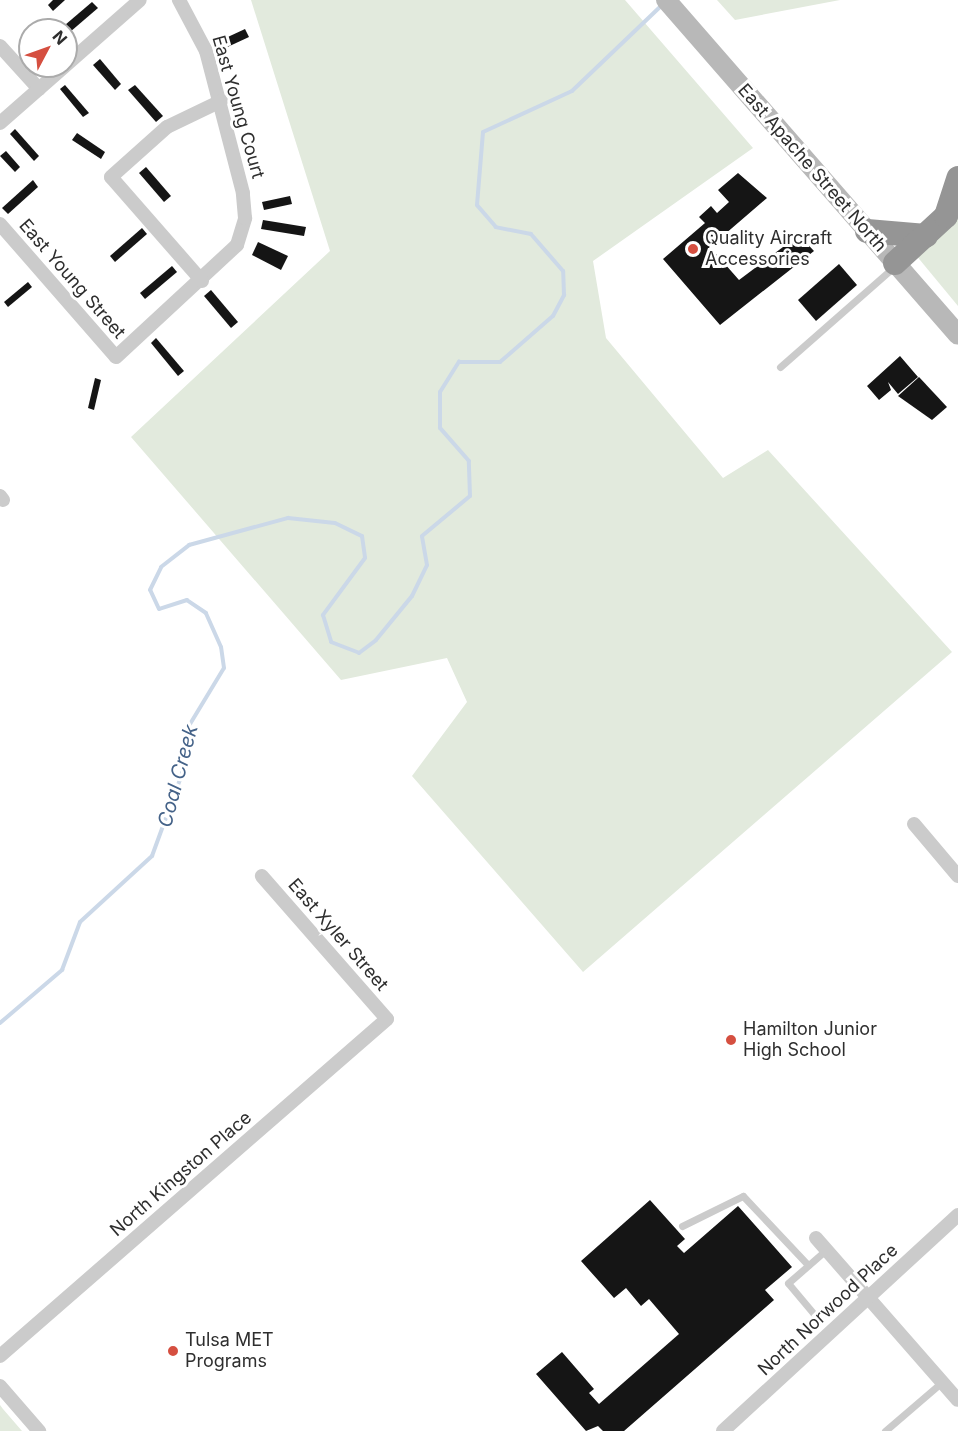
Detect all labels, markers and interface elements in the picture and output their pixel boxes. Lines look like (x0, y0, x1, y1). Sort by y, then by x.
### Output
north arrow (18, 18, 78, 78)
text: N (49, 26, 72, 49)
street label: East Young Court (207, 33, 269, 181)
street label: East Apache Street North (733, 80, 891, 256)
street label: East Young Street (14, 215, 130, 343)
place label: Quality Aircraft Accessories (705, 228, 832, 270)
marker: Quality Aircraft Accessories (686, 242, 700, 256)
water label: Coal Creek (153, 722, 203, 830)
street label: East Xyler Street (283, 875, 393, 995)
place label: Hamilton Junior High School (743, 1019, 877, 1062)
marker: Hamilton Junior High School (724, 1033, 738, 1047)
street label: North Kingston Place (106, 1107, 256, 1241)
street label: North Norwood Place (754, 1240, 902, 1380)
place label: Tulsa MET Programs (185, 1330, 274, 1372)
marker: Tulsa MET Programs (166, 1344, 180, 1358)

